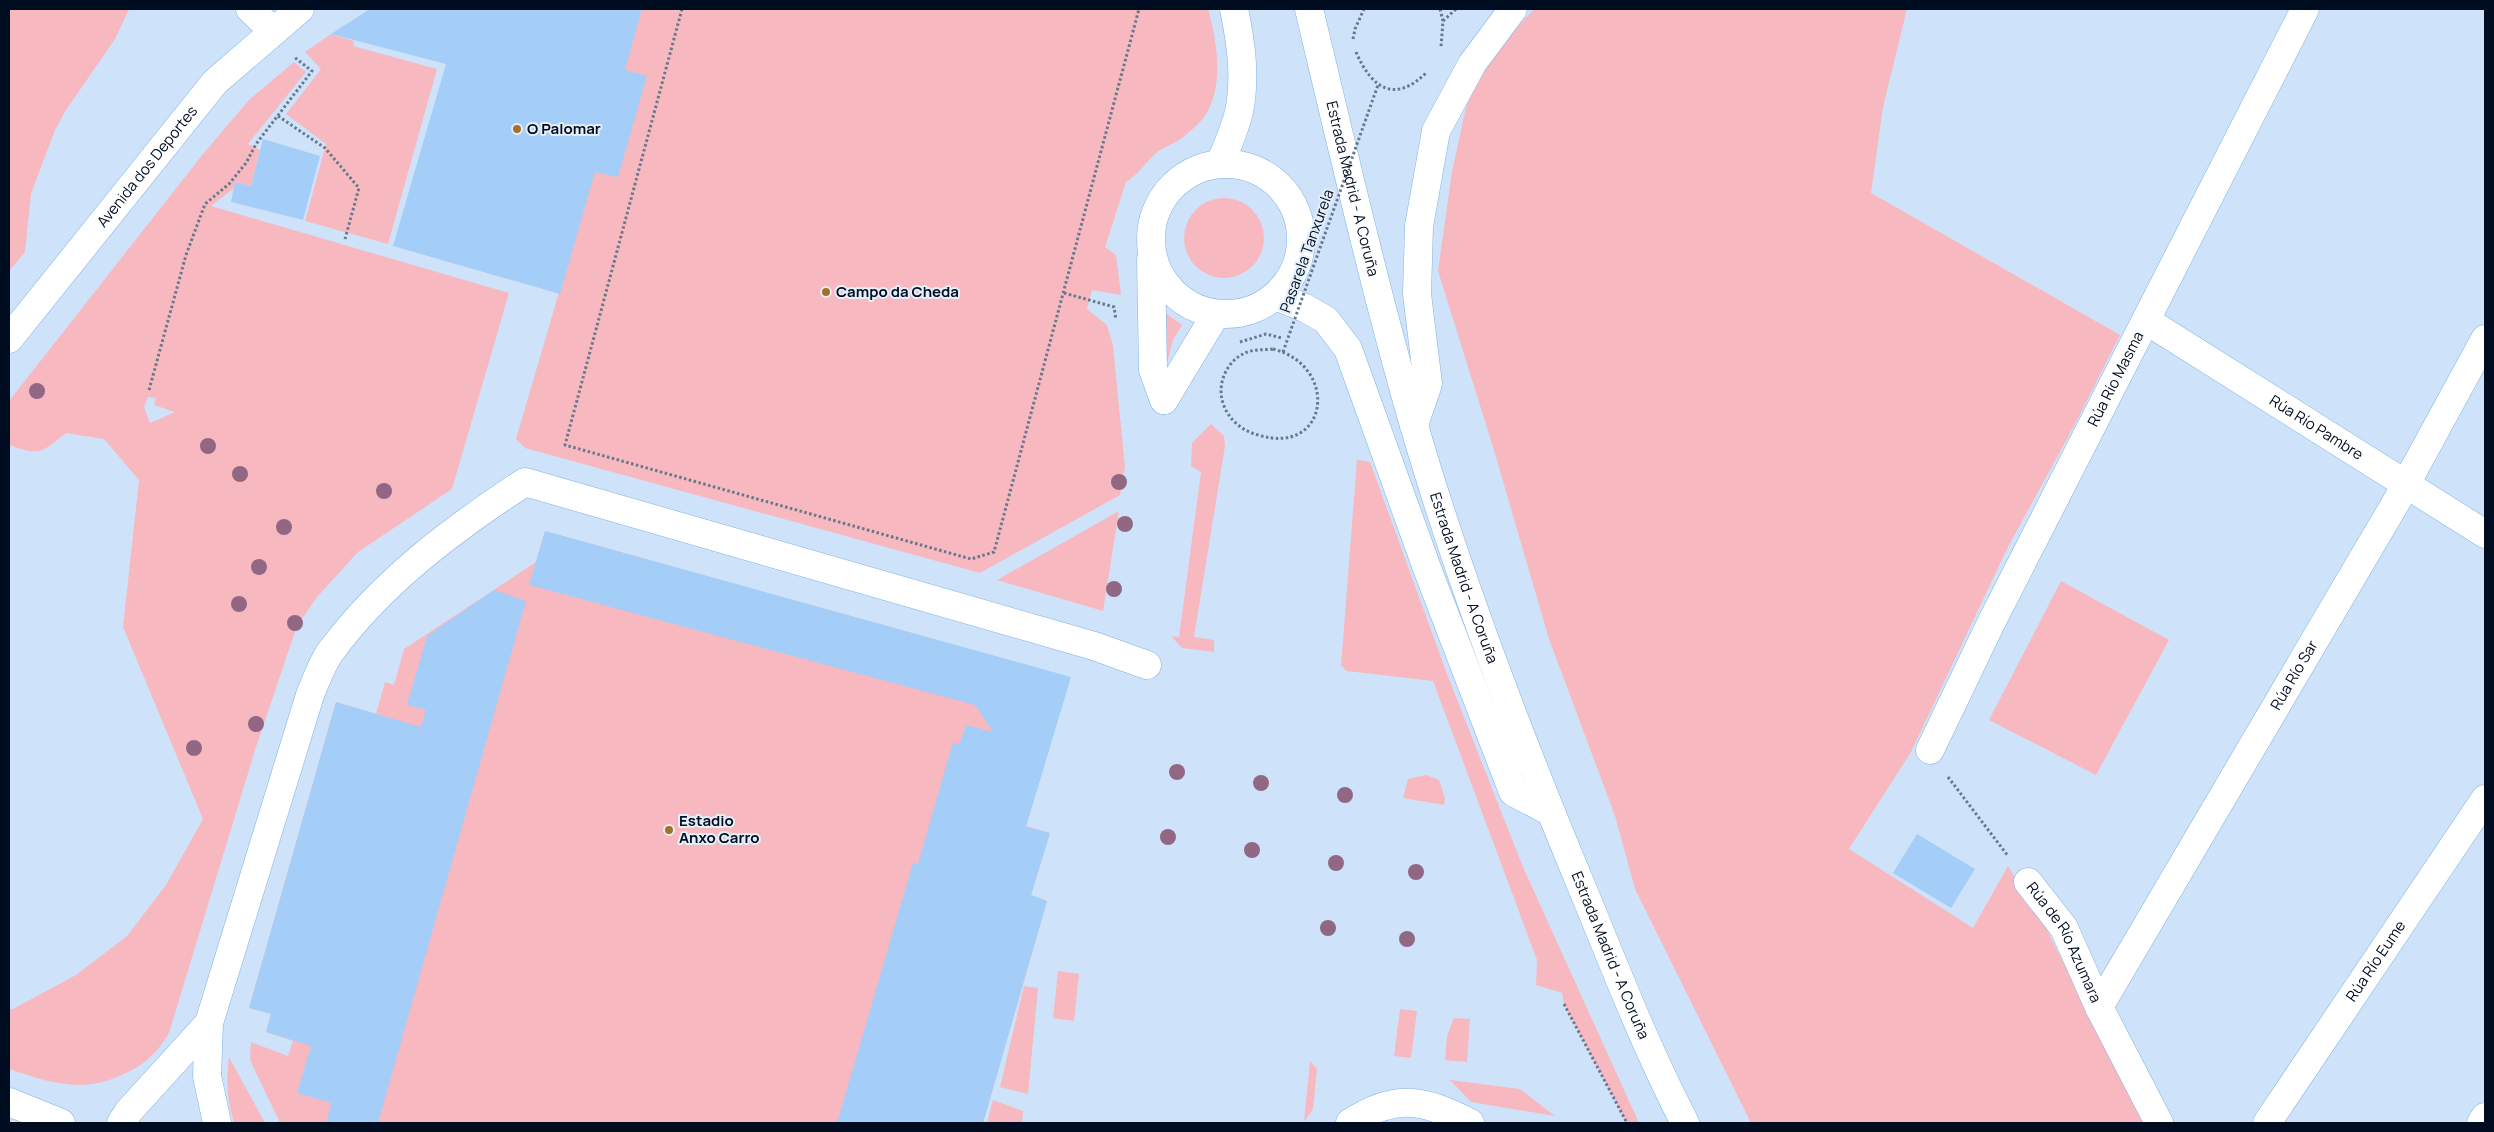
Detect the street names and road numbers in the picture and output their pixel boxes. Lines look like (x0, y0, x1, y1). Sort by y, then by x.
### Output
street label: Estrada Madrid - A Coruña (1321, 99, 1384, 279)
street label: Avenida dos Deportes (92, 101, 202, 231)
street label: Pasarela Tanxurela (1274, 186, 1339, 315)
street label: Rúa Río Masma (2082, 327, 2149, 430)
street label: Rúa Río Pambre (2265, 390, 2368, 465)
street label: Estrada Madrid - A Coruña (1425, 490, 1503, 666)
street label: Rúa Río Sar (2265, 636, 2323, 714)
street label: Estrada Madrid - A Coruña (1567, 868, 1655, 1043)
street label: Rúa de Río Azumara (2022, 878, 2107, 1006)
street label: Rúa Río Eume (2341, 916, 2410, 1006)

